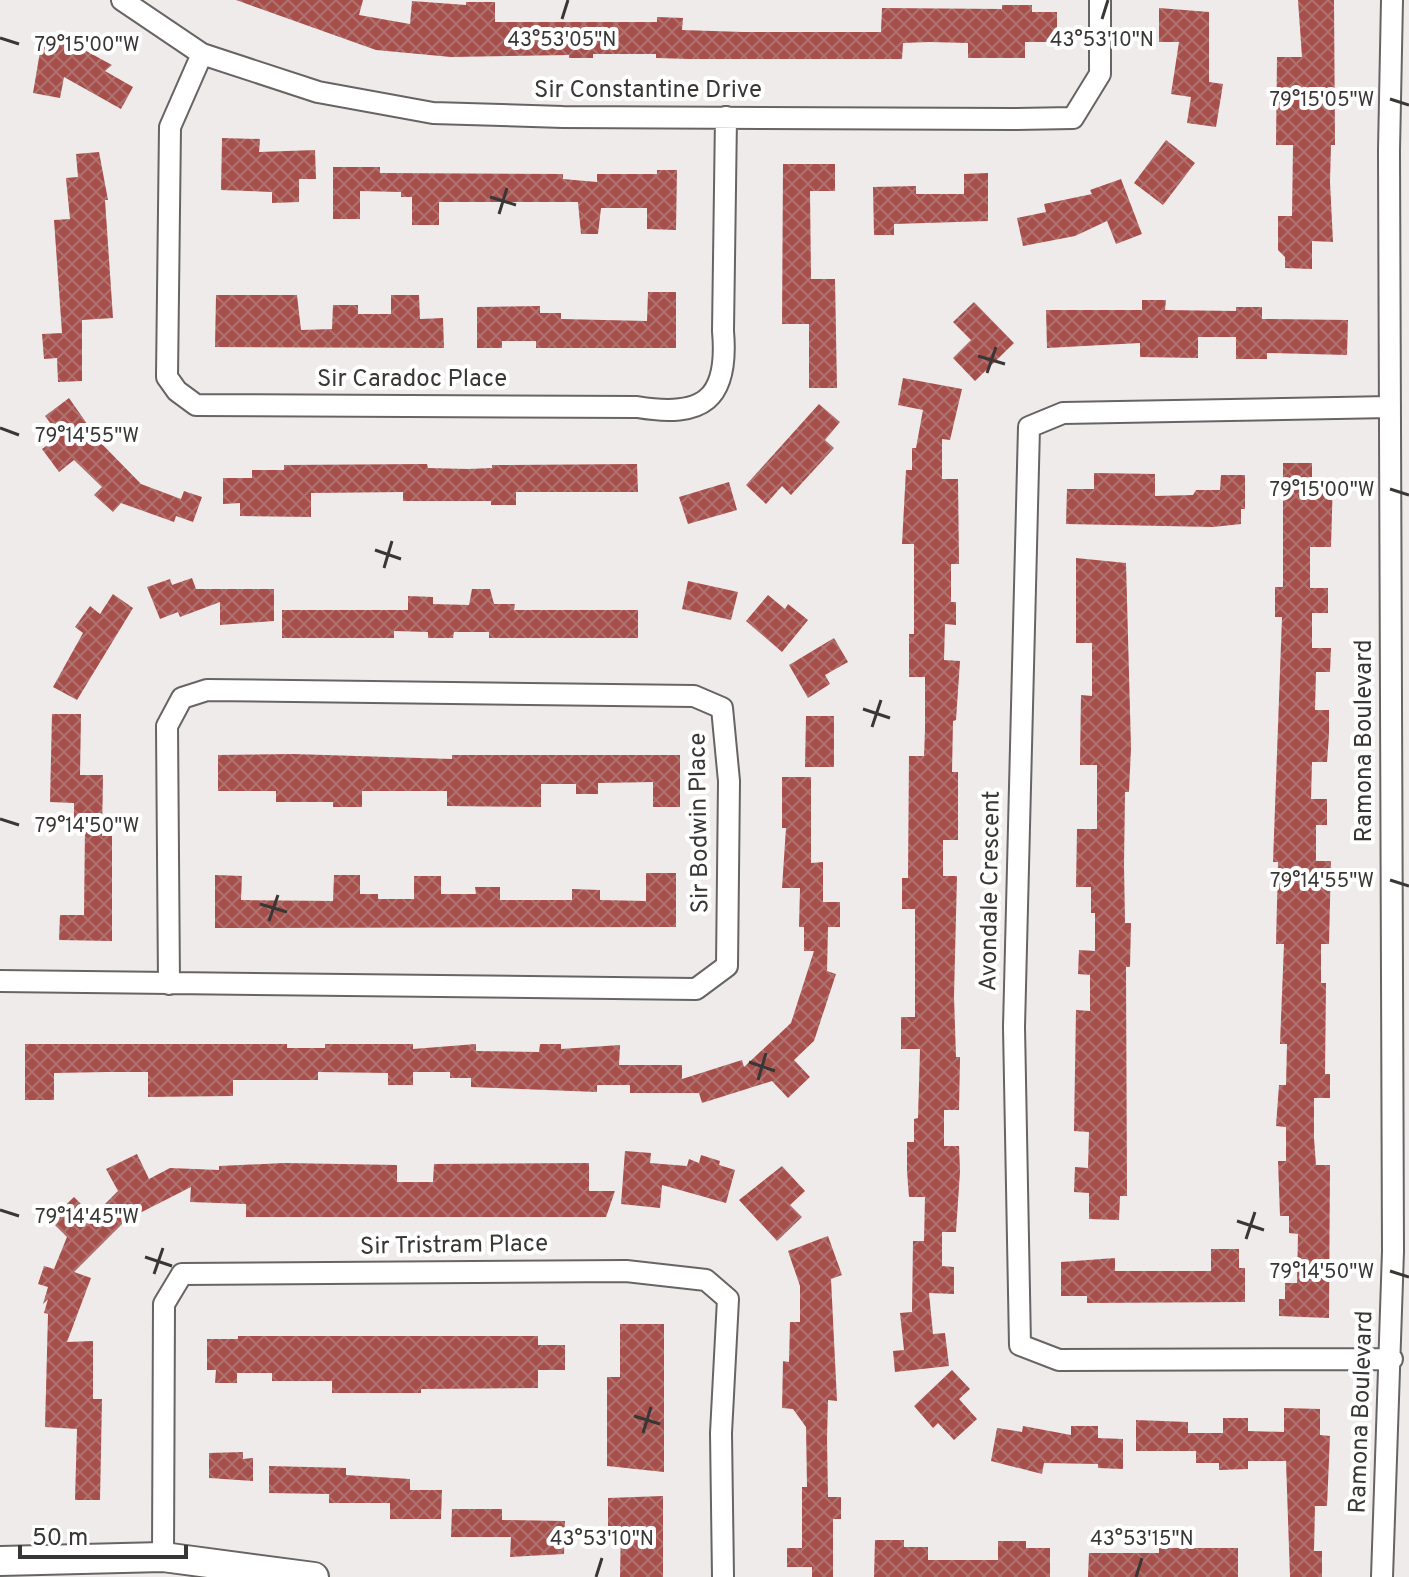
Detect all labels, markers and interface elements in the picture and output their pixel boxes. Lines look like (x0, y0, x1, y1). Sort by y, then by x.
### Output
text: 43°53'05"N (508, 28, 616, 54)
text: 43°53'10"N (1050, 28, 1154, 54)
text: 79°15'00"W (34, 33, 140, 59)
street label: Sir Constantine Drive (534, 76, 762, 106)
text: 79°15'05"W (1270, 88, 1374, 114)
street label: Sir Caradoc Place (317, 365, 507, 395)
text: 79°14'55"W (35, 424, 139, 450)
text: 79°15'00"W (1269, 478, 1375, 504)
street label: Ramona Boulevard (1350, 639, 1380, 843)
street label: Sir Bodwin Place (683, 732, 717, 914)
street label: Avondale Crescent (974, 790, 1008, 992)
text: 79°14'50"W (35, 814, 139, 840)
text: 79°14'55"W (1270, 869, 1374, 895)
text: 79°14'45"W (35, 1205, 139, 1231)
street label: Sir Tristram Place (360, 1229, 548, 1263)
text: 79°14'50"W (1270, 1260, 1374, 1286)
street label: Ramona Boulevard (1343, 1310, 1381, 1514)
scale bar (20, 1509, 186, 1559)
text: 50 m (32, 1524, 88, 1554)
text: 43°53'10"N (550, 1527, 654, 1553)
text: 43°53'15"N (1090, 1527, 1194, 1553)

